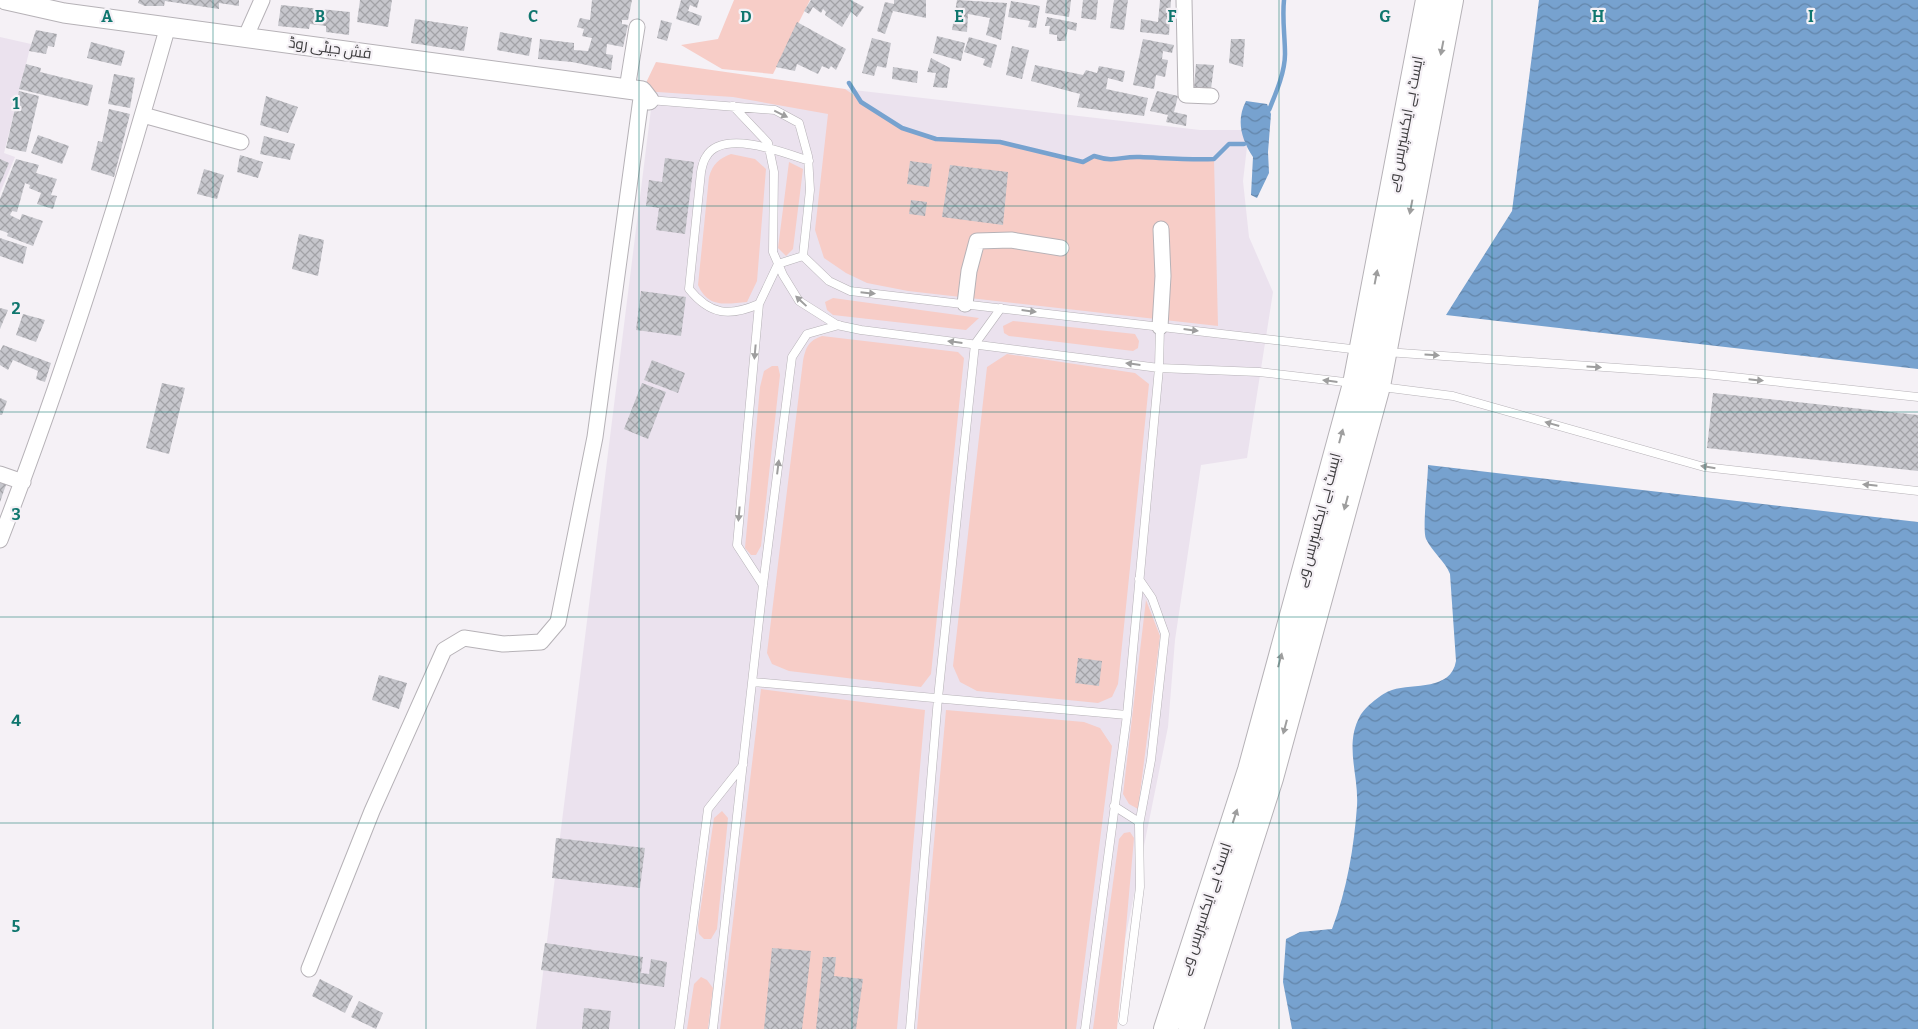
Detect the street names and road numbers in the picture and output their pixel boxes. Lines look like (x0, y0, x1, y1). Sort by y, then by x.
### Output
street label: فش جیٹی روڈ (287, 33, 373, 64)
street label: ایسٹ بے ایکسپریس وے (1383, 54, 1428, 194)
street label: ایسٹ بے ایکسپریس وے (1291, 451, 1346, 589)
street label: ایسٹ بے ایکسپریس وے (1175, 840, 1236, 978)

